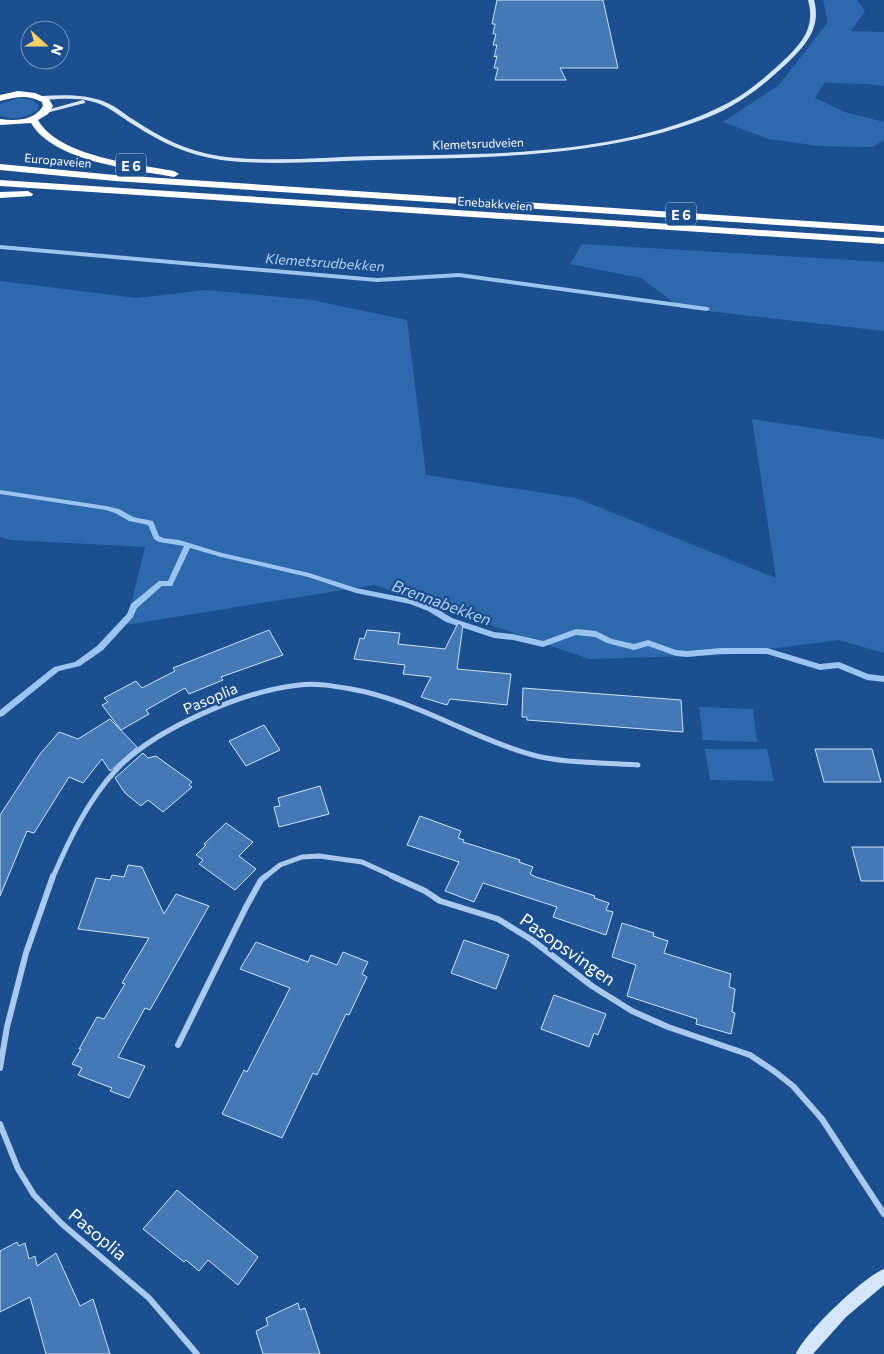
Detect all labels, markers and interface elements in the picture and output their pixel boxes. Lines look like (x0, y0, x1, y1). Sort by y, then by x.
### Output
north arrow (20, 20, 70, 70)
text: N (48, 42, 67, 58)
street label: Klemetsrudveien (432, 134, 524, 152)
street label: Europaveien (24, 150, 92, 170)
road number: E 6 (116, 154, 146, 176)
street label: Enebakkveien (457, 193, 533, 213)
road number: E 6 (666, 202, 696, 225)
water label: Klemetsrudbekken (265, 249, 385, 275)
water label: Brennabekken (390, 575, 494, 629)
street label: Pasoplia (180, 678, 240, 718)
street label: Pasopsvingen (516, 908, 620, 990)
street label: Pasoplia (65, 1203, 131, 1265)

